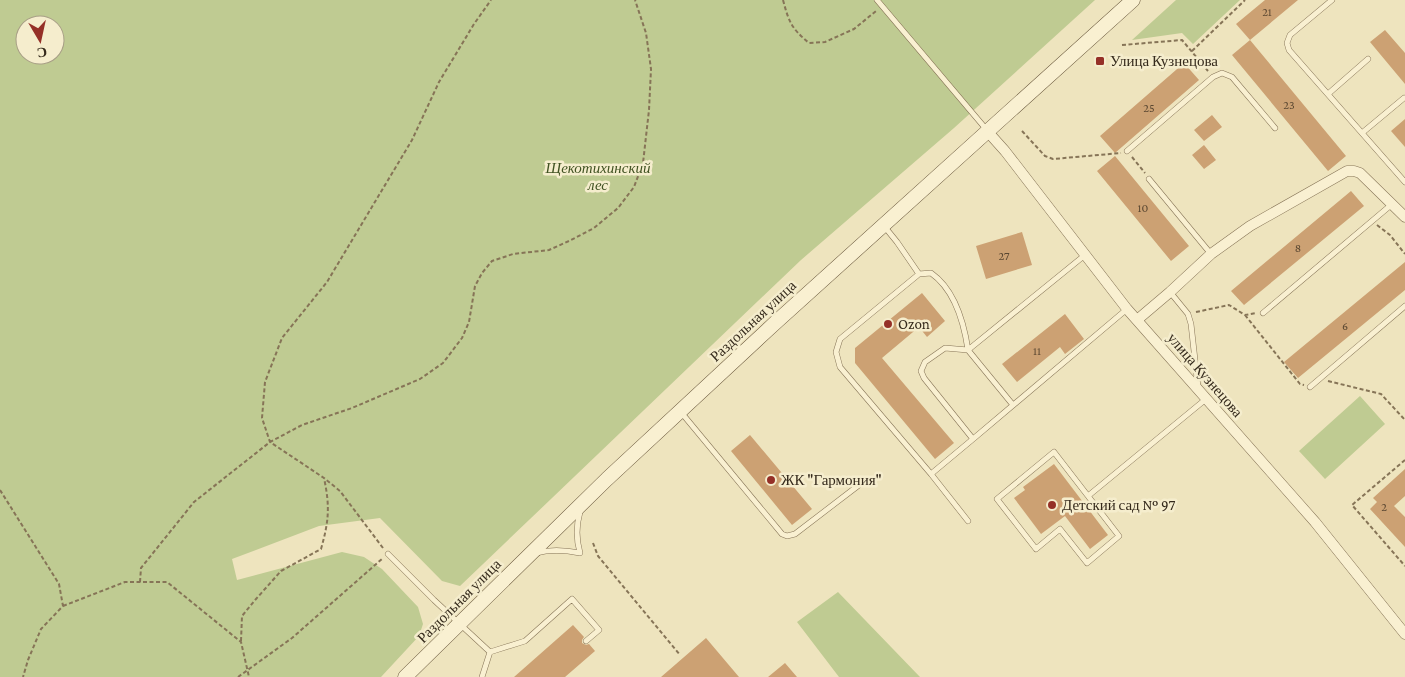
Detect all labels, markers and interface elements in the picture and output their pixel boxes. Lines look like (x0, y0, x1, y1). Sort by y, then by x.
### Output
house number: 21 (1262, 5, 1272, 19)
north arrow (15, 15, 65, 65)
text: С (36, 44, 48, 62)
place label: Улица Кузнецова (1110, 53, 1218, 69)
marker: Улица Кузнецова (1094, 55, 1106, 67)
house number: 23 (1283, 98, 1295, 112)
house number: 25 (1143, 101, 1155, 115)
park label: Щекотихинский лес (545, 160, 651, 193)
house number: 10 (1138, 201, 1149, 215)
house number: 8 (1295, 241, 1301, 255)
house number: 27 (998, 249, 1010, 263)
street label: Раздольная улица (707, 277, 799, 365)
place label: Ozon (898, 316, 930, 332)
marker: Ozon (882, 318, 894, 330)
house number: 6 (1342, 319, 1348, 333)
street label: улица Кузнецова (1164, 330, 1246, 420)
house number: 11 (1033, 344, 1041, 358)
place label: ЖК "Гармония" (781, 472, 882, 488)
marker: ЖК "Гармония" (765, 474, 777, 486)
place label: Детский сад № 97 (1062, 497, 1175, 513)
marker: Детский сад № 97 (1046, 499, 1058, 511)
house number: 2 (1381, 500, 1387, 514)
street label: Раздольная улица (414, 556, 504, 646)

